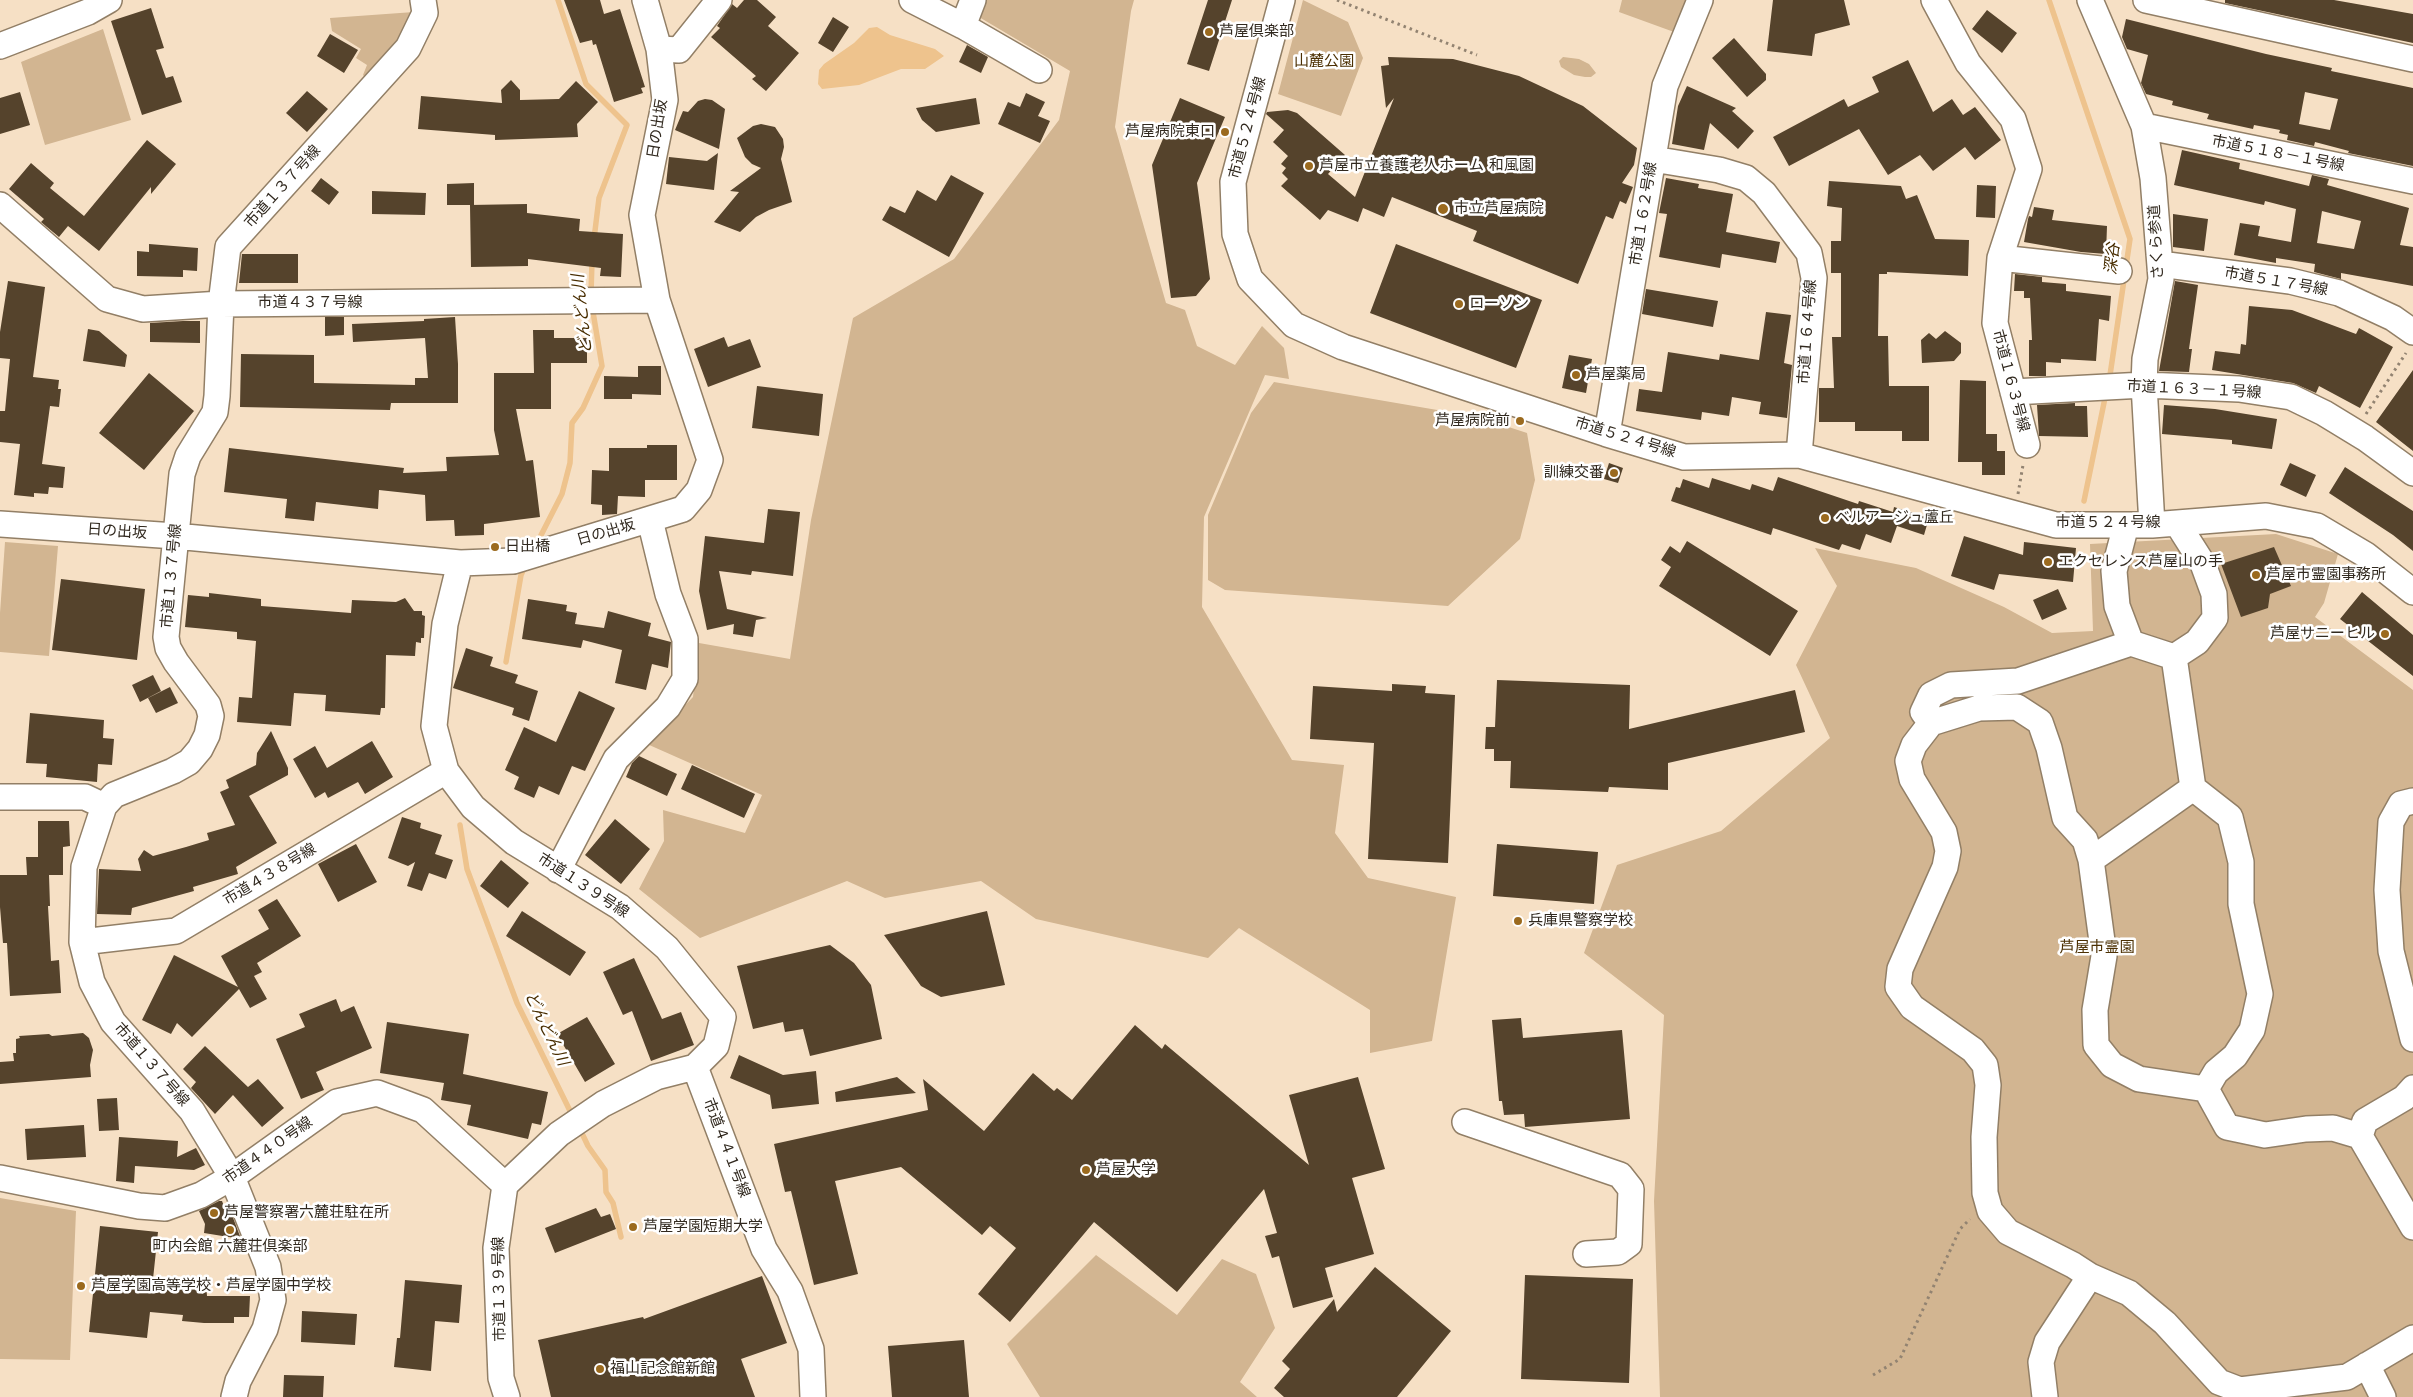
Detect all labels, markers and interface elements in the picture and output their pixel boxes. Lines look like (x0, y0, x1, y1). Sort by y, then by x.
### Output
place label: 芦屋倶楽部 (1219, 23, 1294, 41)
marker: 芦屋倶楽部 (1203, 26, 1215, 38)
park label: 山麓公園 (1294, 53, 1354, 71)
street label: 市道５２４号線 (1226, 75, 1270, 181)
street label: 日の出坂 (644, 98, 672, 160)
place label: 芦屋病院東口 (1125, 123, 1215, 141)
marker: 芦屋病院東口 (1219, 126, 1231, 138)
street label: 市道５１８－１号線 (2210, 132, 2346, 176)
street label: 市道１３７号線 (241, 142, 325, 232)
place label: 芦屋市立養護老人ホーム 和風園 (1319, 157, 1534, 175)
marker: 芦屋市立養護老人ホーム 和風園 (1303, 160, 1315, 172)
street label: 市道１６２号線 (1627, 161, 1661, 267)
place label: 市立芦屋病院 (1454, 200, 1544, 218)
marker: 市立芦屋病院 (1436, 202, 1450, 216)
street label: さくら参道 (2146, 204, 2168, 280)
water label: 深谷 (2102, 242, 2124, 276)
street label: 市道５１７号線 (2223, 264, 2329, 300)
water label: どんどん川 (569, 273, 597, 355)
street label: 市道１６４号線 (1795, 279, 1821, 385)
street label: 市道４３７号線 (258, 294, 362, 312)
place label: ローソン (1469, 295, 1529, 313)
marker: ローソン (1453, 298, 1465, 310)
street label: 市道１６３号線 (1988, 328, 2032, 434)
place label: 芦屋薬局 (1586, 366, 1646, 384)
marker: 芦屋薬局 (1570, 369, 1582, 381)
street label: 市道１６３－１号線 (2126, 377, 2262, 403)
place label: 芦屋病院前 (1435, 412, 1510, 430)
street label: 市道５２４号線 (1572, 414, 1678, 462)
marker: 芦屋病院前 (1514, 415, 1526, 427)
place label: 訓練交番 (1544, 464, 1604, 482)
marker: 訓練交番 (1608, 467, 1620, 479)
place label: ベルアージュ蘆丘 (1835, 509, 1954, 527)
marker: ベルアージュ蘆丘 (1819, 512, 1831, 524)
street label: 市道５２４号線 (2056, 514, 2160, 532)
street label: 日の出坂 (575, 516, 637, 550)
street label: 日の出坂 (86, 521, 148, 543)
street label: 市道１３７号線 (158, 523, 186, 629)
place label: 日出橋 (505, 538, 550, 556)
marker: 日出橋 (489, 541, 501, 553)
place label: エクセレンス芦屋山の手 (2058, 553, 2223, 571)
marker: エクセレンス芦屋山の手 (2042, 556, 2054, 568)
place label: 芦屋市霊園事務所 (2266, 566, 2386, 584)
marker: 芦屋市霊園事務所 (2250, 569, 2262, 581)
place label: 芦屋サニーヒル (2270, 625, 2375, 643)
marker: 芦屋サニーヒル (2379, 628, 2391, 640)
street label: 市道４３８号線 (220, 840, 320, 910)
street label: 市道１３９号線 (534, 850, 632, 922)
place label: 兵庫県警察学校 (1528, 912, 1633, 930)
marker: 兵庫県警察学校 (1512, 915, 1524, 927)
park label: 芦屋市霊園 (2060, 939, 2134, 957)
water label: どんどん川 (520, 989, 572, 1069)
street label: 市道１３７号線 (110, 1019, 192, 1111)
street label: 市道４４１号線 (699, 1096, 753, 1200)
street label: 市道４４０号線 (220, 1114, 316, 1188)
place label: 芦屋大学 (1096, 1161, 1156, 1179)
marker: 芦屋大学 (1080, 1164, 1092, 1176)
place label: 芦屋警察署六麓荘駐在所 (224, 1204, 389, 1222)
marker: 芦屋警察署六麓荘駐在所 (208, 1207, 220, 1219)
place label: 芦屋学園短期大学 (643, 1218, 763, 1236)
marker: 芦屋学園短期大学 (627, 1221, 639, 1233)
marker: 町内会館 六麓荘倶楽部 (224, 1224, 236, 1236)
street label: 市道１３９号線 (490, 1236, 510, 1342)
place label: 町内会館 六麓荘倶楽部 (153, 1238, 307, 1256)
place label: 芦屋学園高等学校・芦屋学園中学校 (91, 1277, 331, 1295)
marker: 芦屋学園高等学校・芦屋学園中学校 (75, 1280, 87, 1292)
place label: 福山記念館新館 (610, 1360, 715, 1378)
marker: 福山記念館新館 (594, 1363, 606, 1375)

